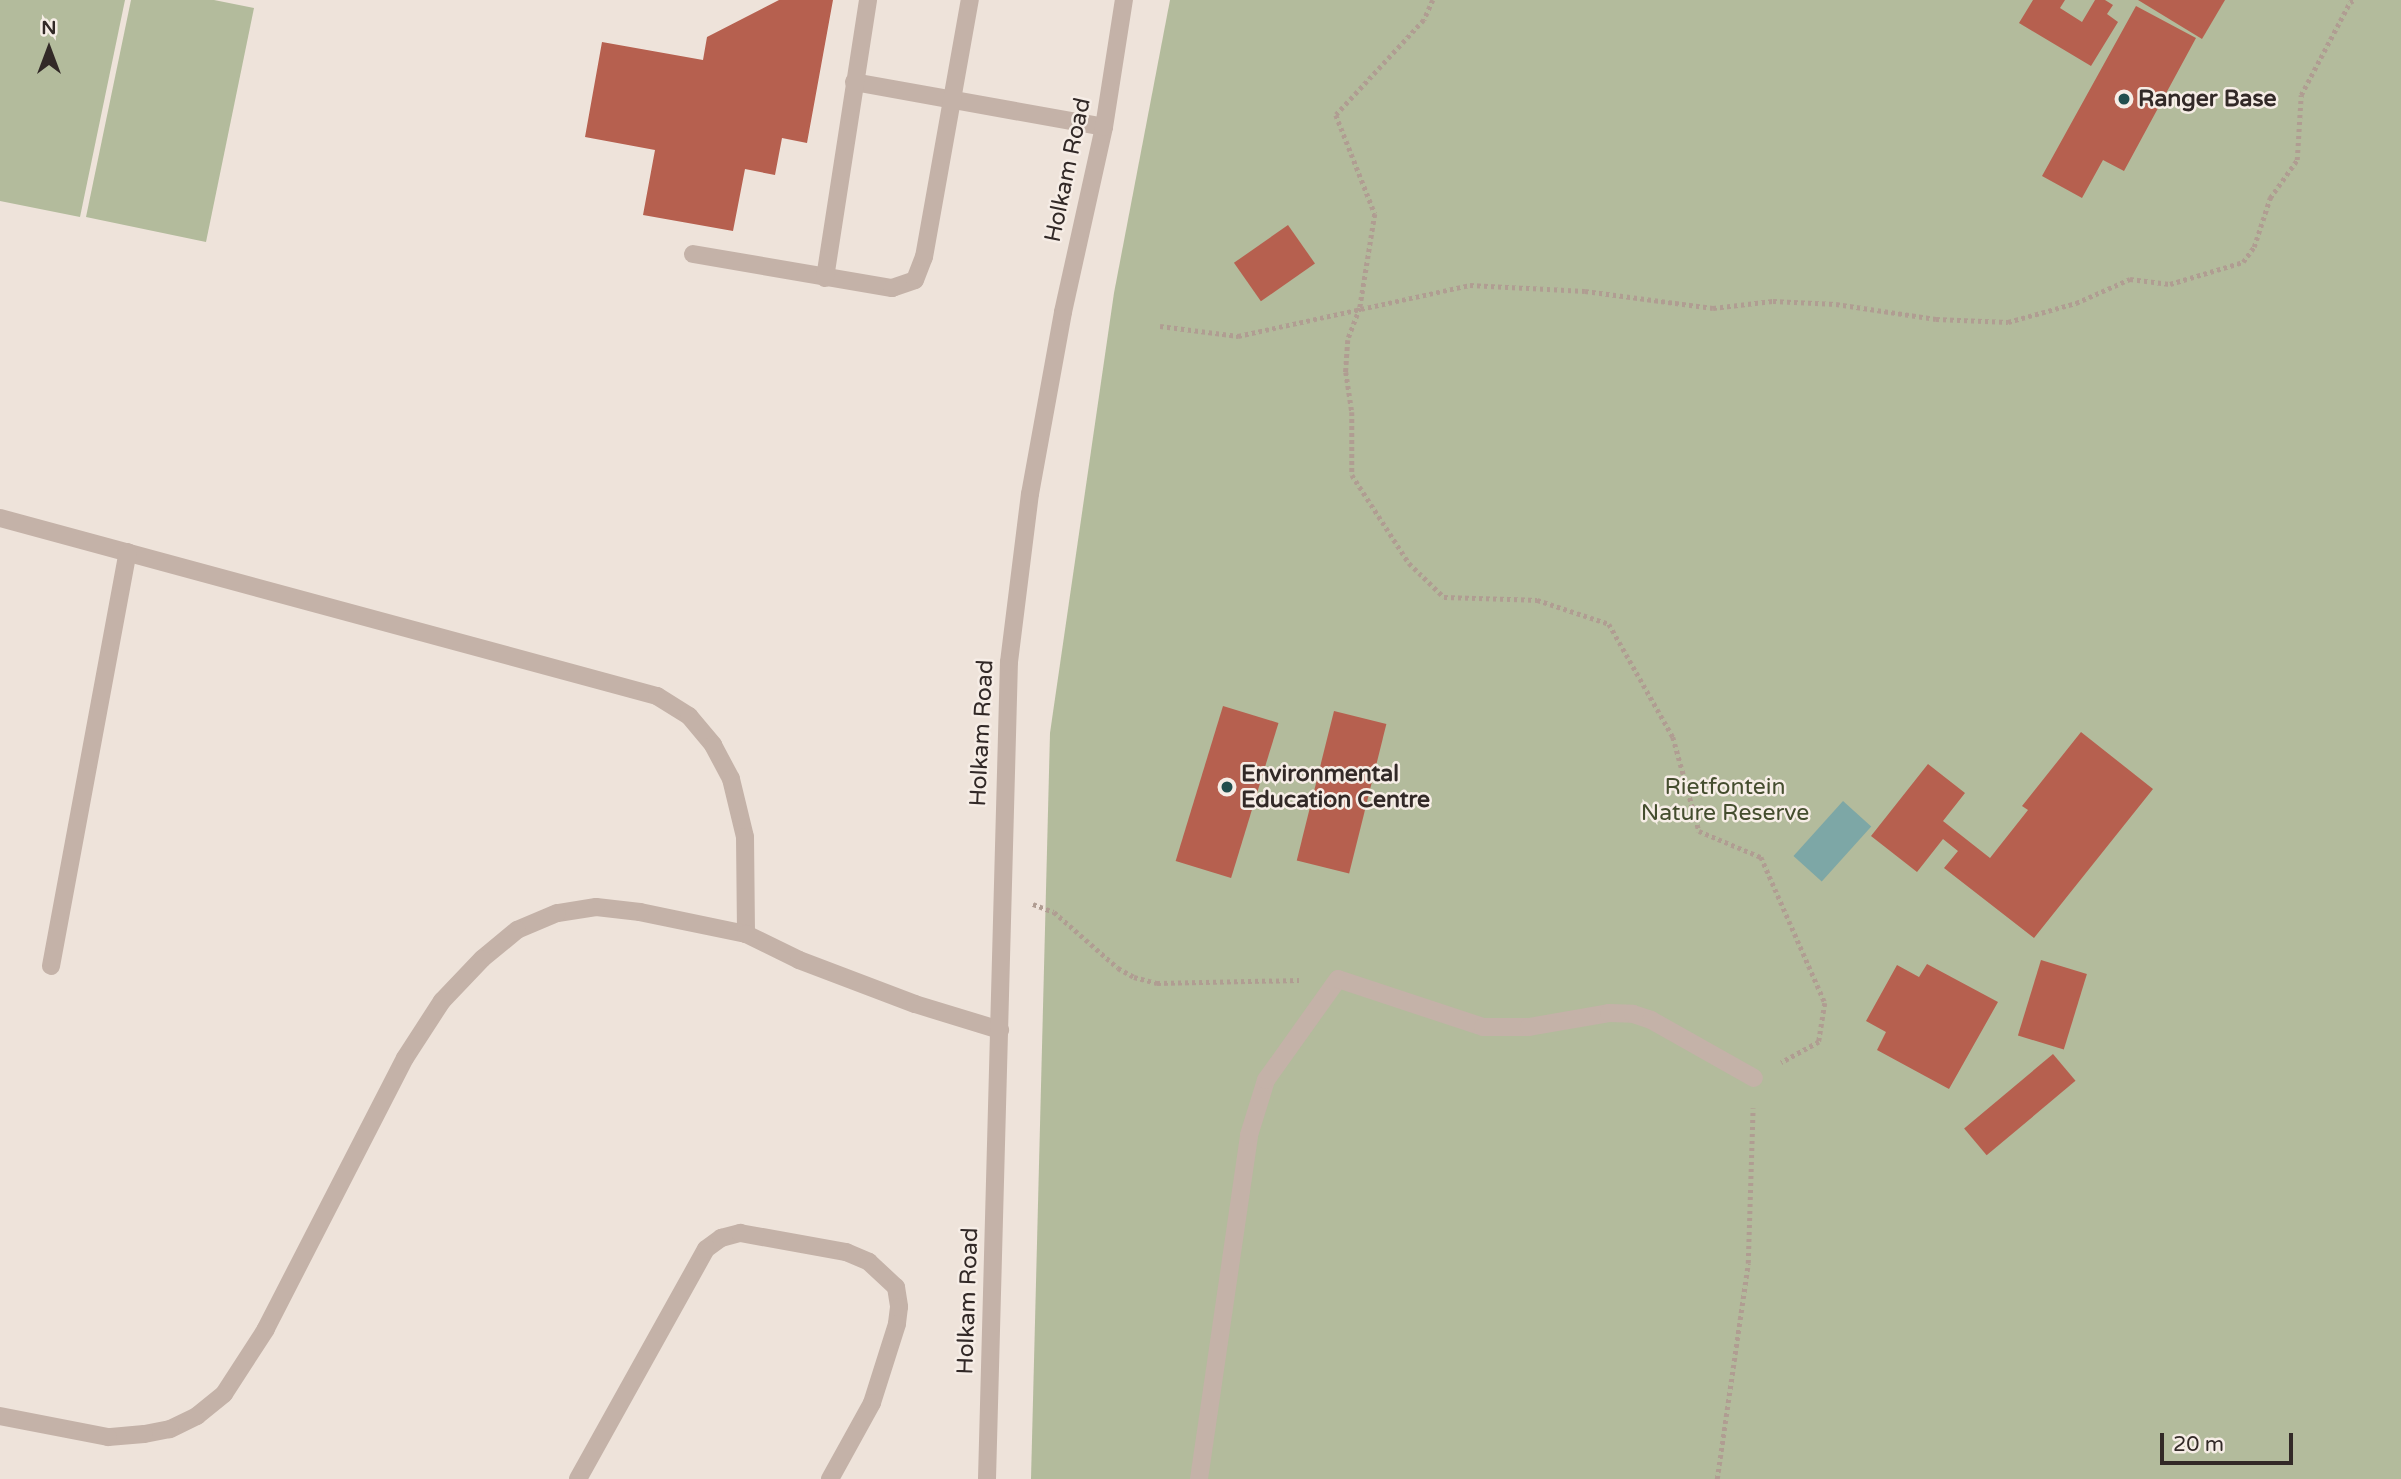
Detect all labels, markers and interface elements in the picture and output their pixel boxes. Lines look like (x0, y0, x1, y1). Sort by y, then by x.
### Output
north arrow (14, 14, 84, 84)
text: N (41, 17, 57, 39)
place label: Ranger Base (2138, 85, 2277, 113)
marker: Ranger Base (2116, 91, 2132, 107)
street label: Holkam Road (1039, 95, 1097, 245)
street label: Holkam Road (964, 659, 1000, 807)
place label: Environmental Education Centre (1241, 760, 1430, 814)
park label: Rietfontein Nature Reserve (1641, 773, 1809, 827)
marker: Environmental Education Centre (1219, 779, 1235, 795)
street label: Holkam Road (952, 1227, 984, 1375)
scale bar (2163, 1420, 2296, 1464)
text: 20 m (2173, 1432, 2224, 1457)

